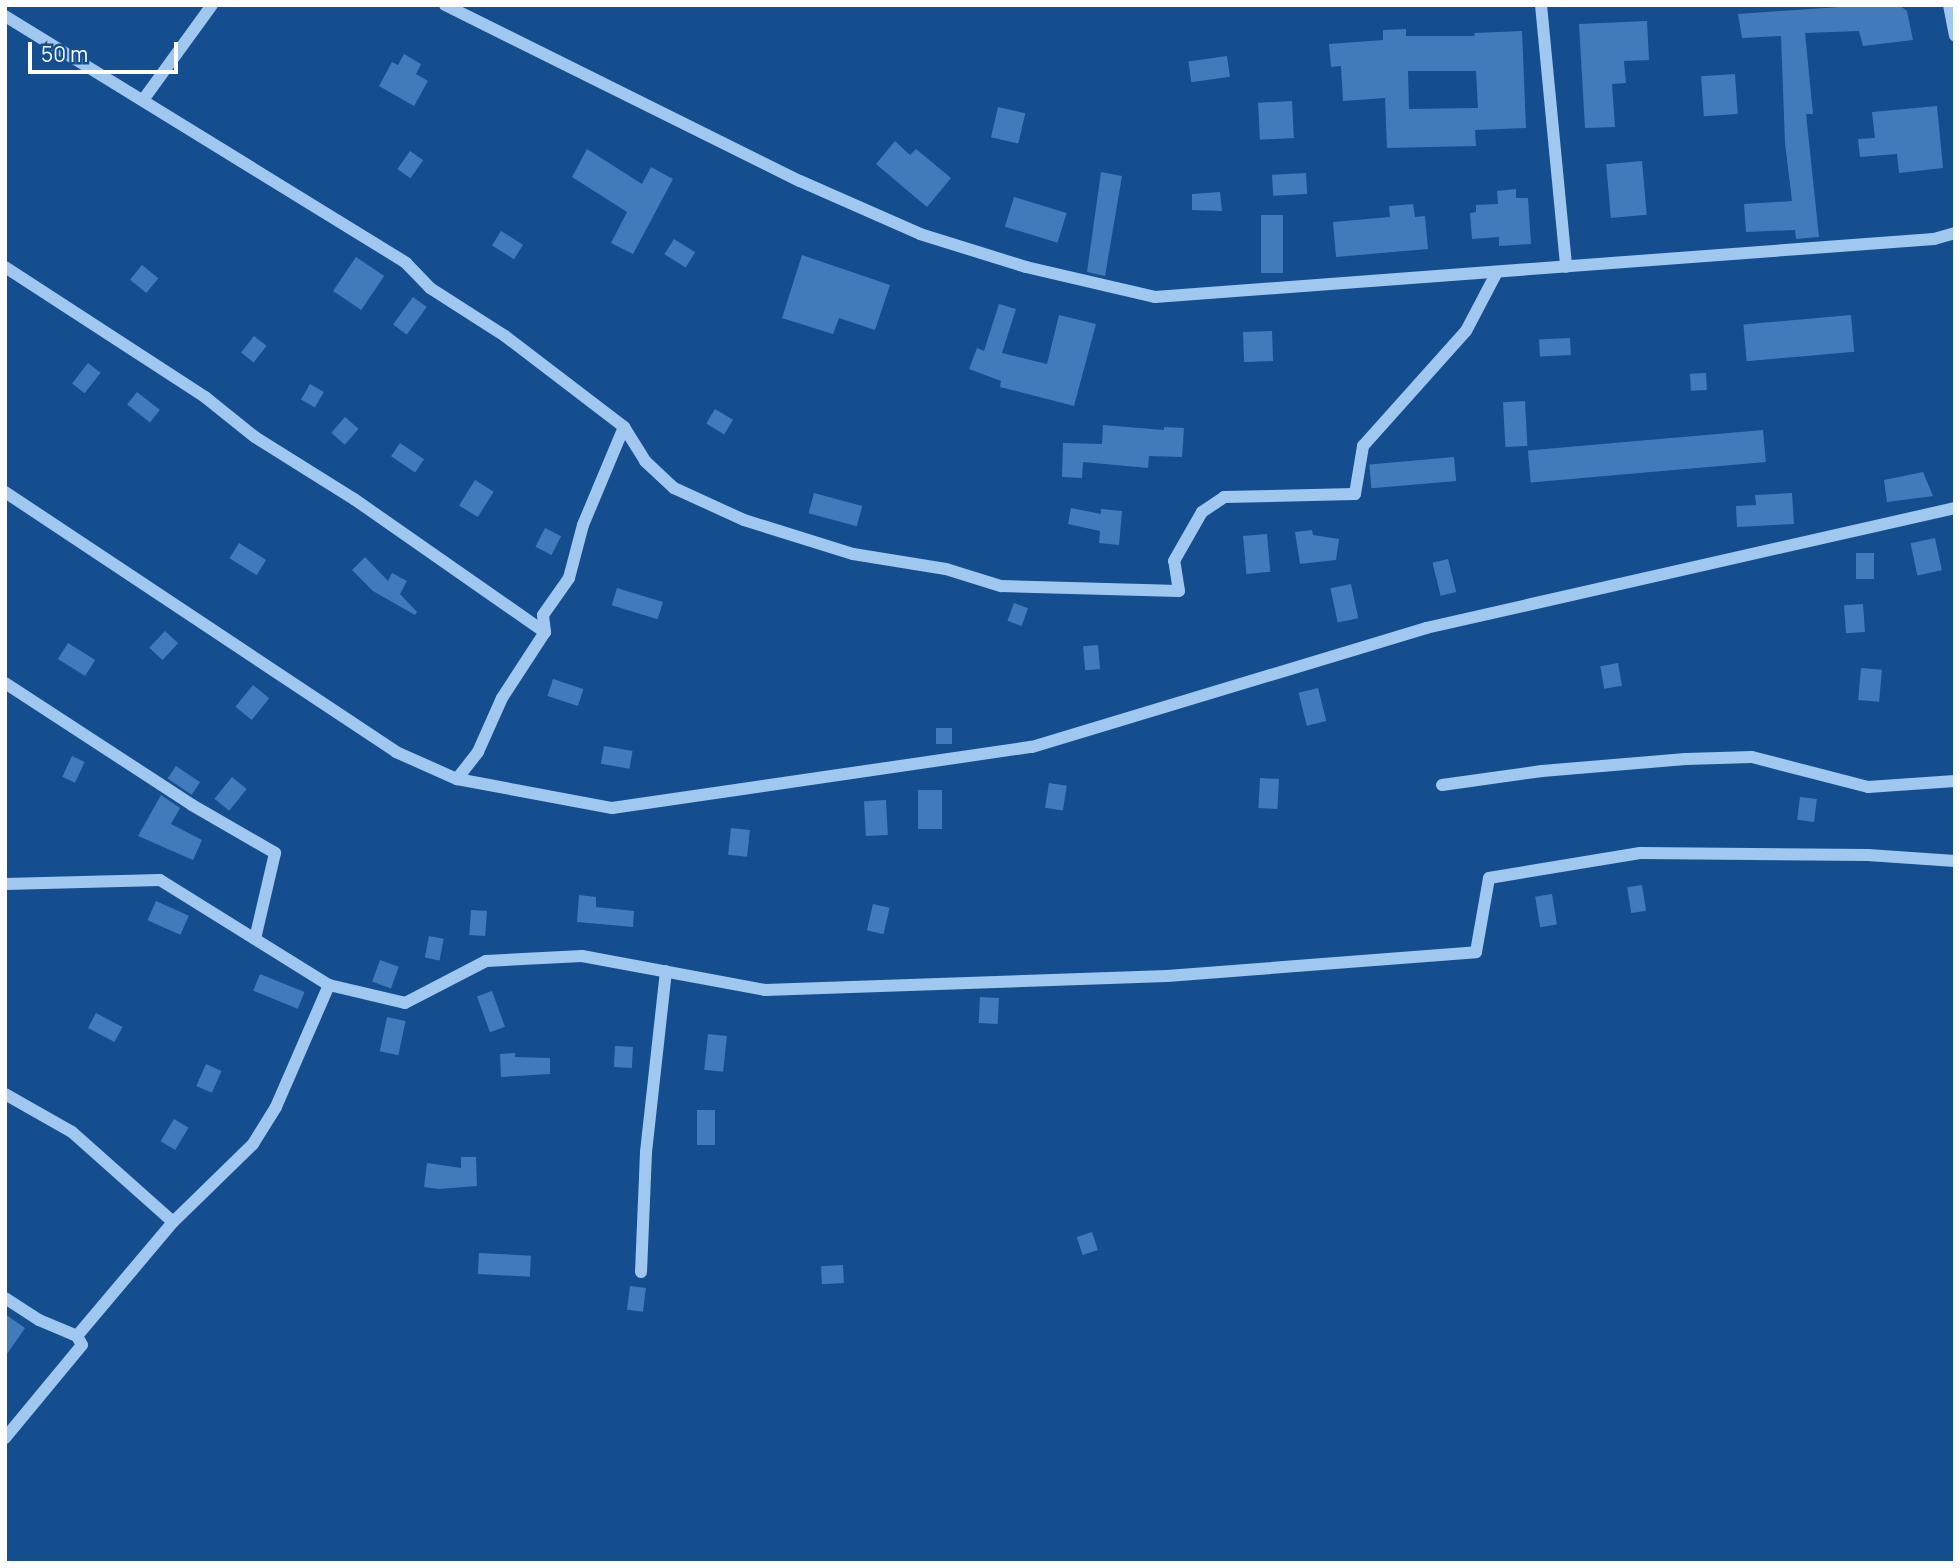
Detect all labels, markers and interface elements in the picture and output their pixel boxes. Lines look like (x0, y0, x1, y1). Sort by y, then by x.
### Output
scale bar (32, 28, 182, 72)
text: 50 m (41, 40, 88, 68)

